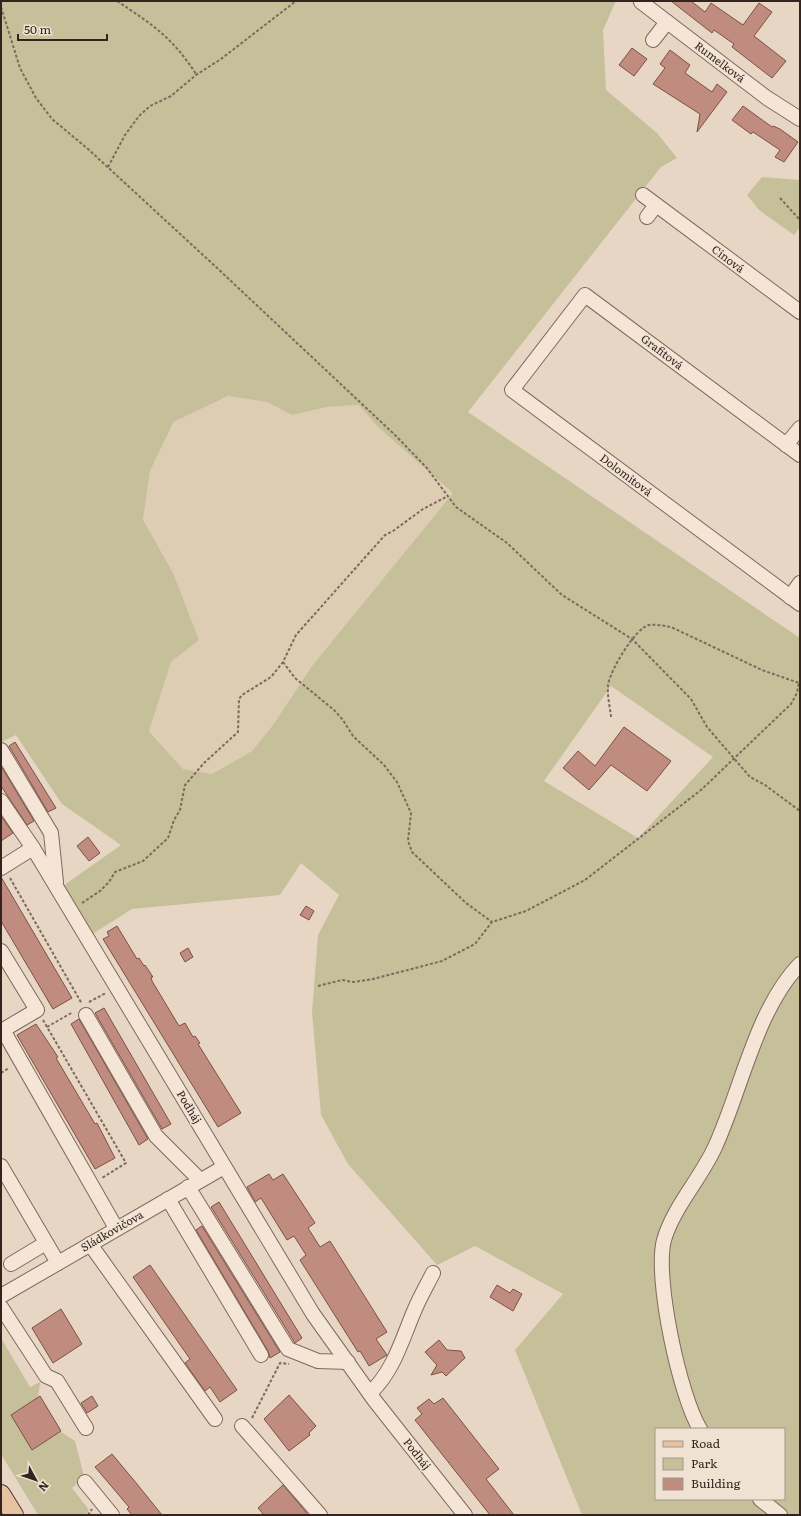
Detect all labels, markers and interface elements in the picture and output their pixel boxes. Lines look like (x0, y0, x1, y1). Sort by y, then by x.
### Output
scale bar (18, 16, 107, 42)
text: 50 m (24, 20, 51, 38)
street label: Rumelková (692, 37, 749, 86)
street label: Cínová (709, 241, 748, 276)
street label: Grafitová (638, 330, 687, 372)
street label: Dolomitová (597, 449, 656, 499)
street label: Podháj (174, 1087, 206, 1126)
street label: Sládkovičova (77, 1206, 146, 1255)
legend (655, 1428, 785, 1500)
street label: Podháj (400, 1434, 435, 1473)
text: Road (691, 1434, 721, 1452)
text: Park (691, 1454, 718, 1472)
north arrow (16, 1460, 56, 1500)
text: Building (691, 1474, 741, 1492)
text: N (35, 1478, 54, 1496)

